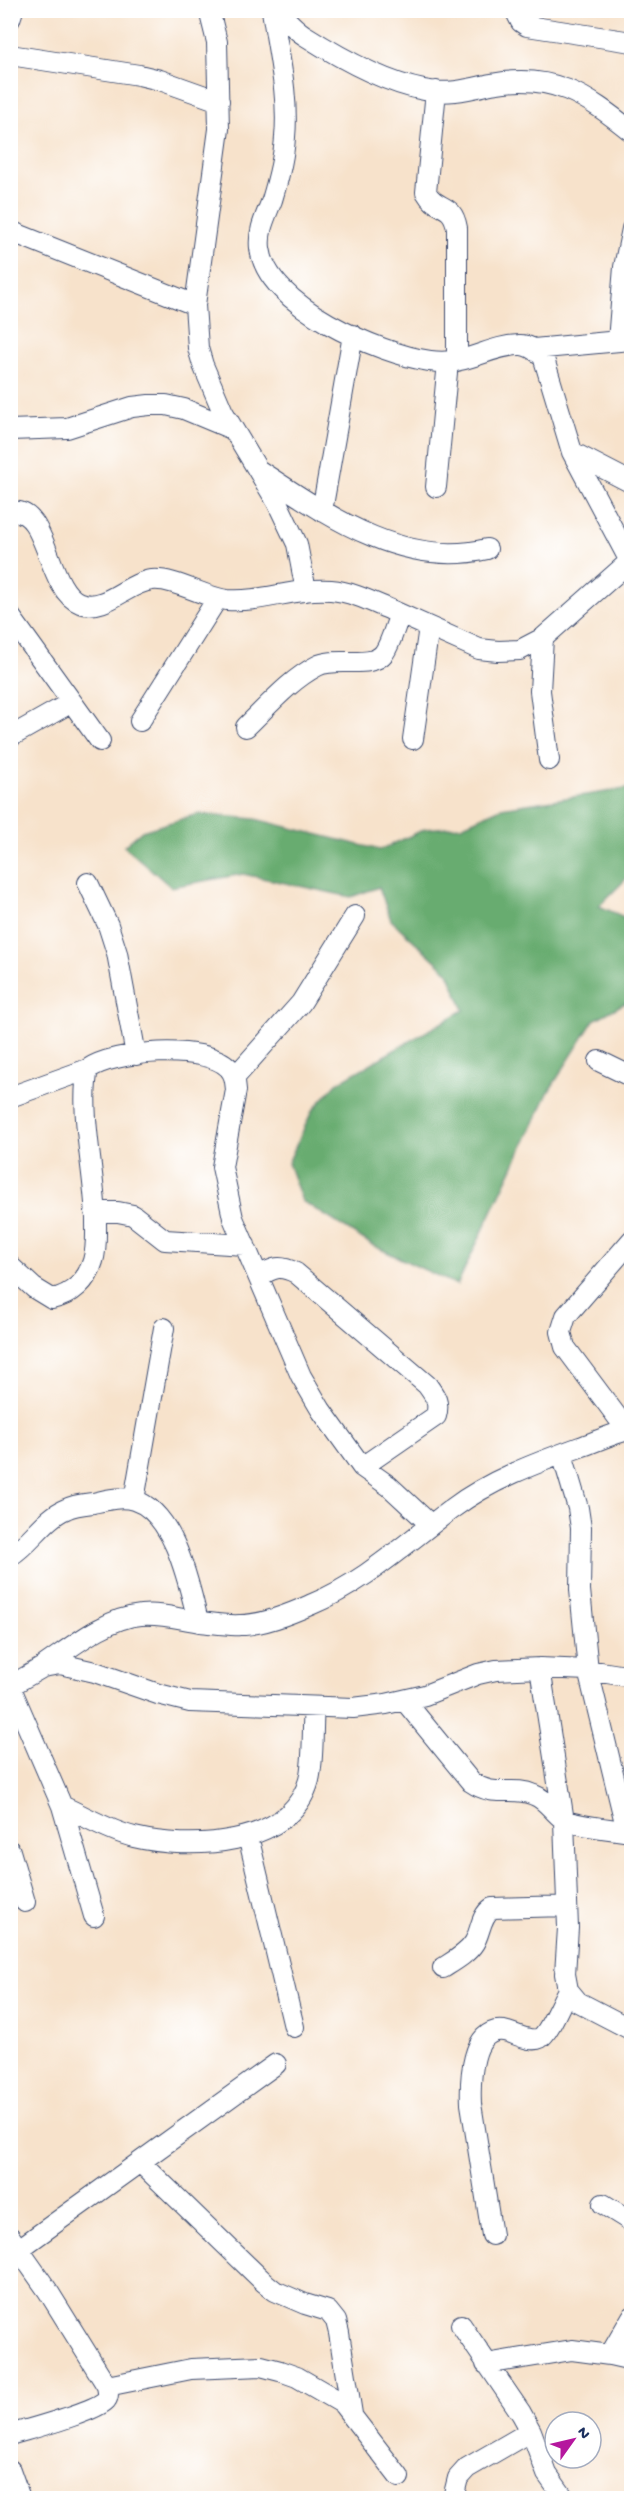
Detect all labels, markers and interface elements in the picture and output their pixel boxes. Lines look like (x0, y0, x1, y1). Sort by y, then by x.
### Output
north arrow (543, 2410, 603, 2470)
text: N (572, 2424, 594, 2444)

